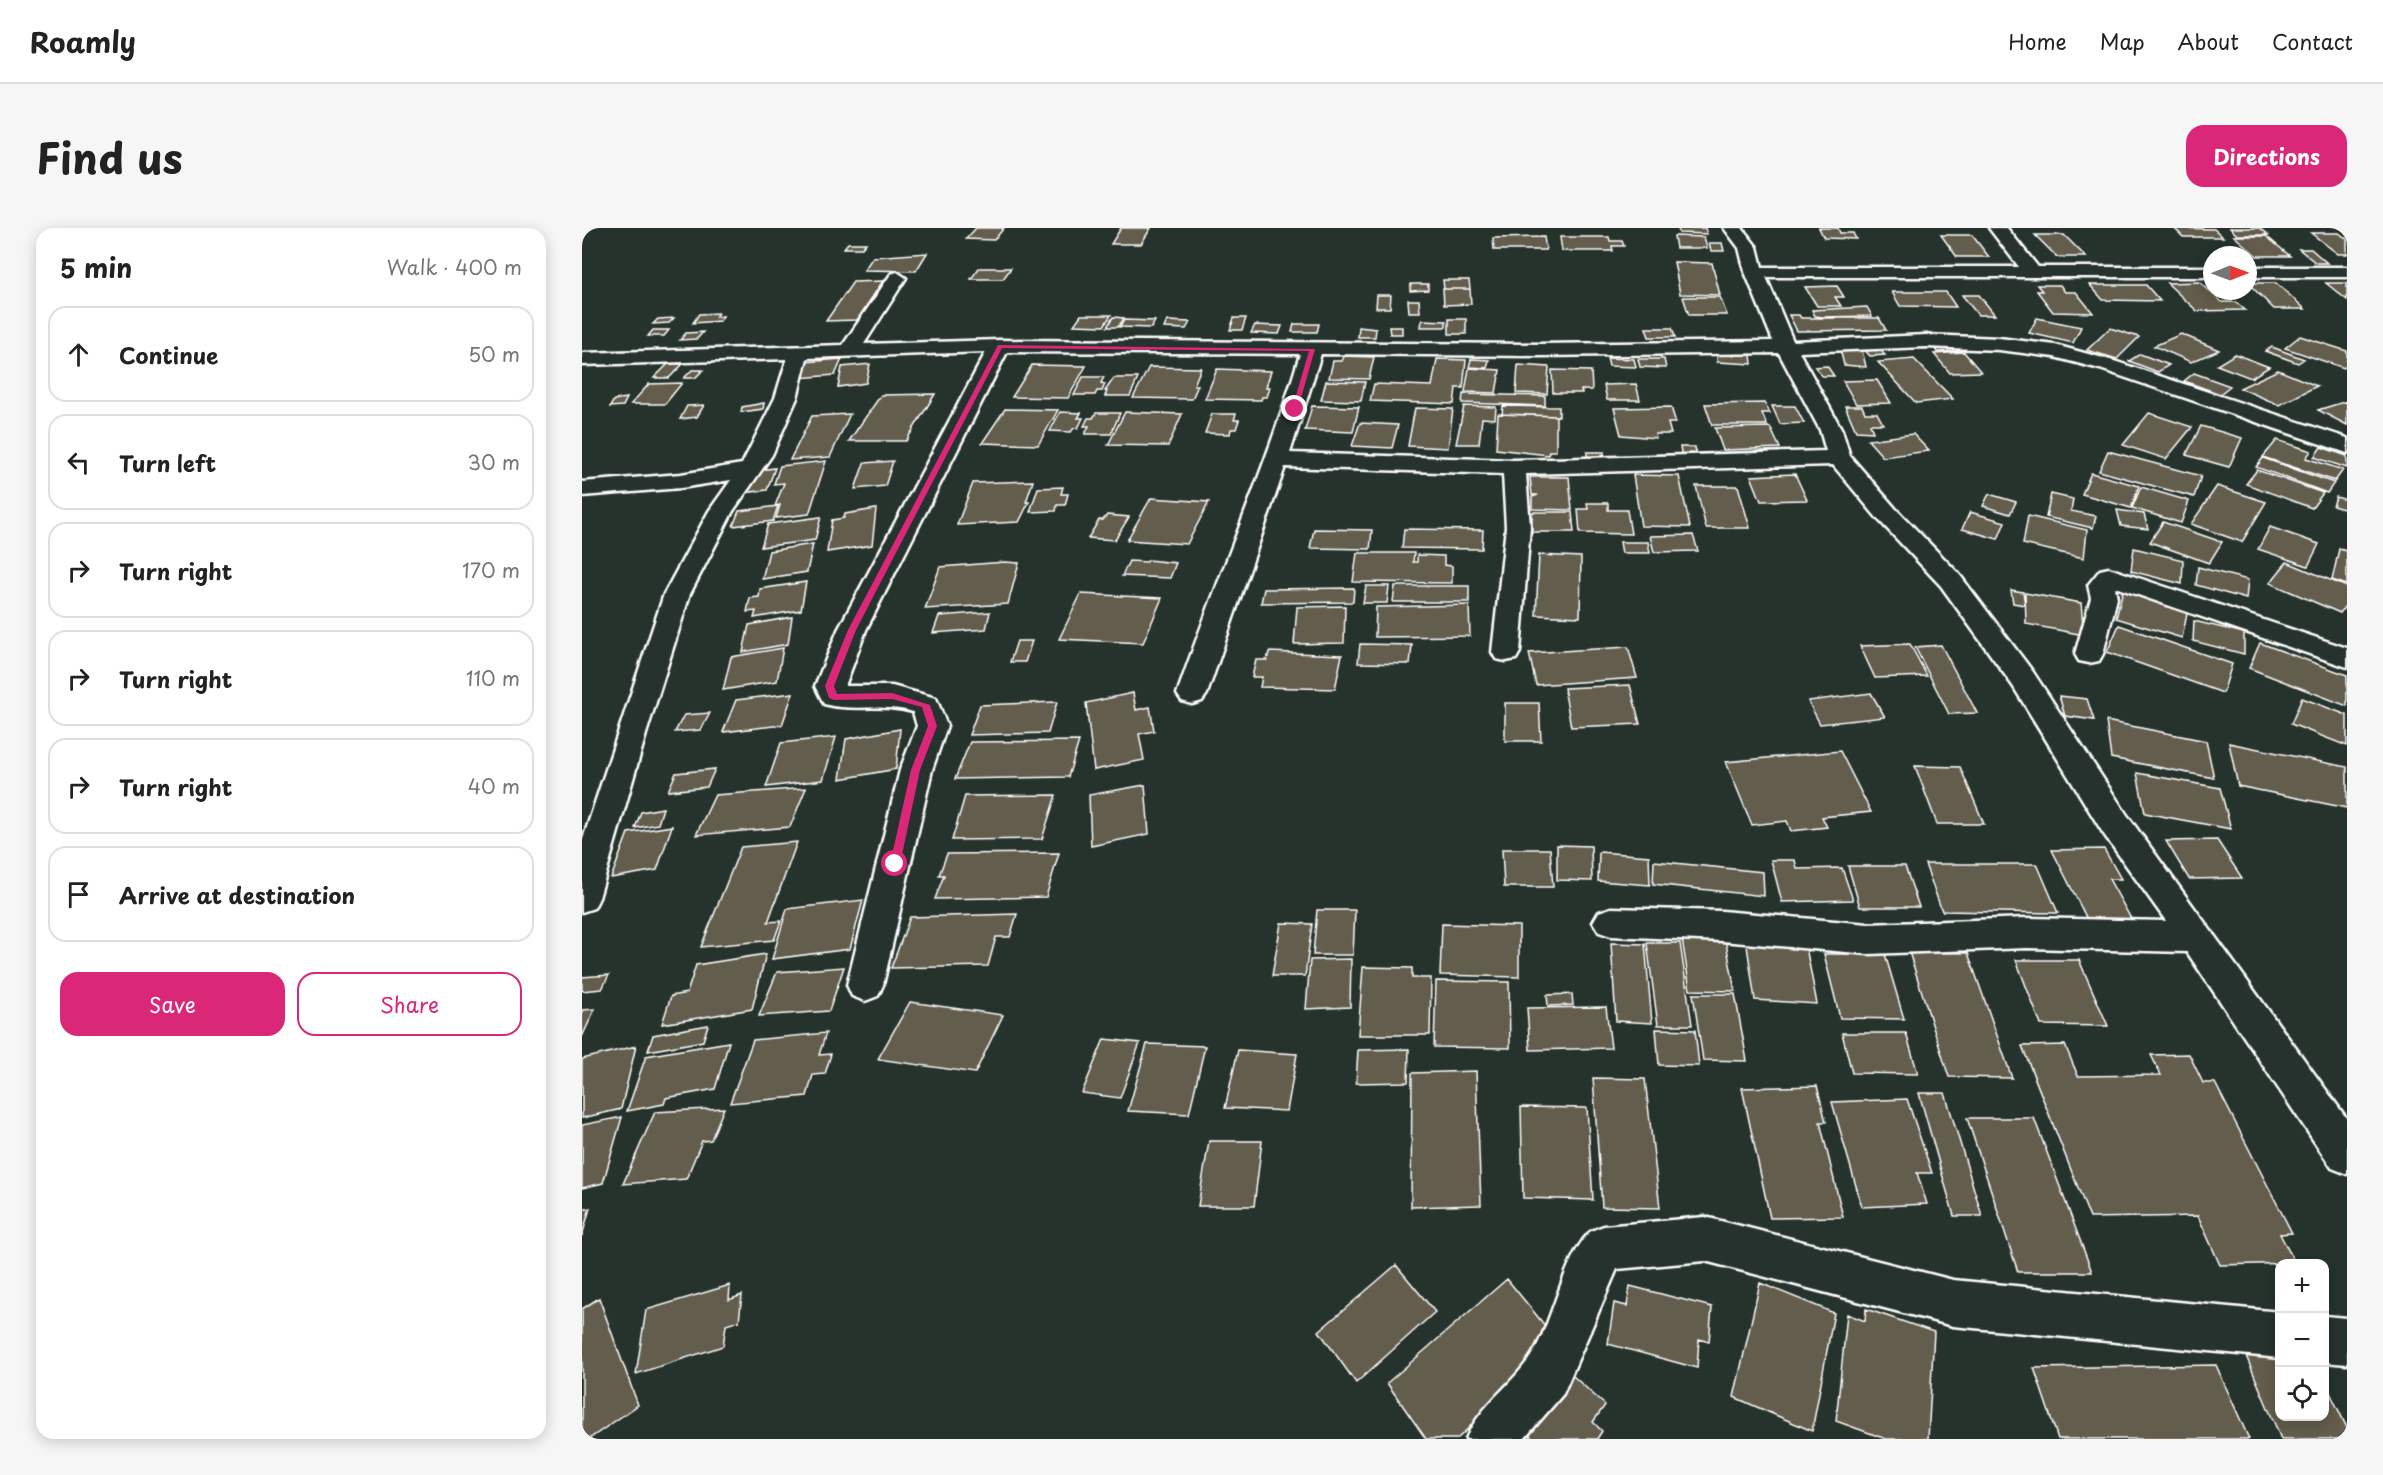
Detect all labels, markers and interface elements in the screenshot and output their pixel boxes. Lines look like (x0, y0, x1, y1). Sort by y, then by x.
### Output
text: Roamly (30, 20, 136, 63)
text: Home (2008, 25, 2067, 57)
text: Map (2100, 25, 2145, 57)
text: About (2178, 25, 2239, 57)
text: Contact (2272, 25, 2353, 57)
text: Find us (36, 125, 183, 188)
button: Directions (2186, 125, 2347, 187)
north arrow (2203, 246, 2257, 300)
text: 5 min (60, 248, 132, 287)
text: Walk · 400 m (387, 252, 522, 282)
icon: ahead (62, 338, 95, 371)
text: Continue (119, 338, 218, 371)
text: 50 m (468, 339, 520, 369)
route end (1281, 395, 1307, 421)
icon: left (62, 446, 95, 479)
text: Turn left (119, 446, 216, 479)
text: 30 m (467, 447, 520, 477)
icon: right (62, 554, 95, 587)
text: Turn right (119, 554, 232, 587)
text: 170 m (462, 555, 520, 585)
icon: right (62, 662, 95, 695)
text: Turn right (119, 662, 232, 695)
text: 110 m (466, 663, 520, 693)
icon: right (62, 770, 95, 803)
text: Turn right (119, 770, 232, 803)
text: 40 m (468, 771, 520, 801)
route start (881, 850, 907, 876)
icon: arrive (62, 878, 95, 911)
text: Arrive at destination (119, 878, 355, 911)
button: Save (60, 972, 285, 1036)
button: Share (297, 972, 522, 1036)
map controls (2275, 1259, 2329, 1421)
button: + (2275, 1259, 2329, 1313)
button: − (2275, 1313, 2329, 1367)
button: locate (2275, 1367, 2329, 1421)

